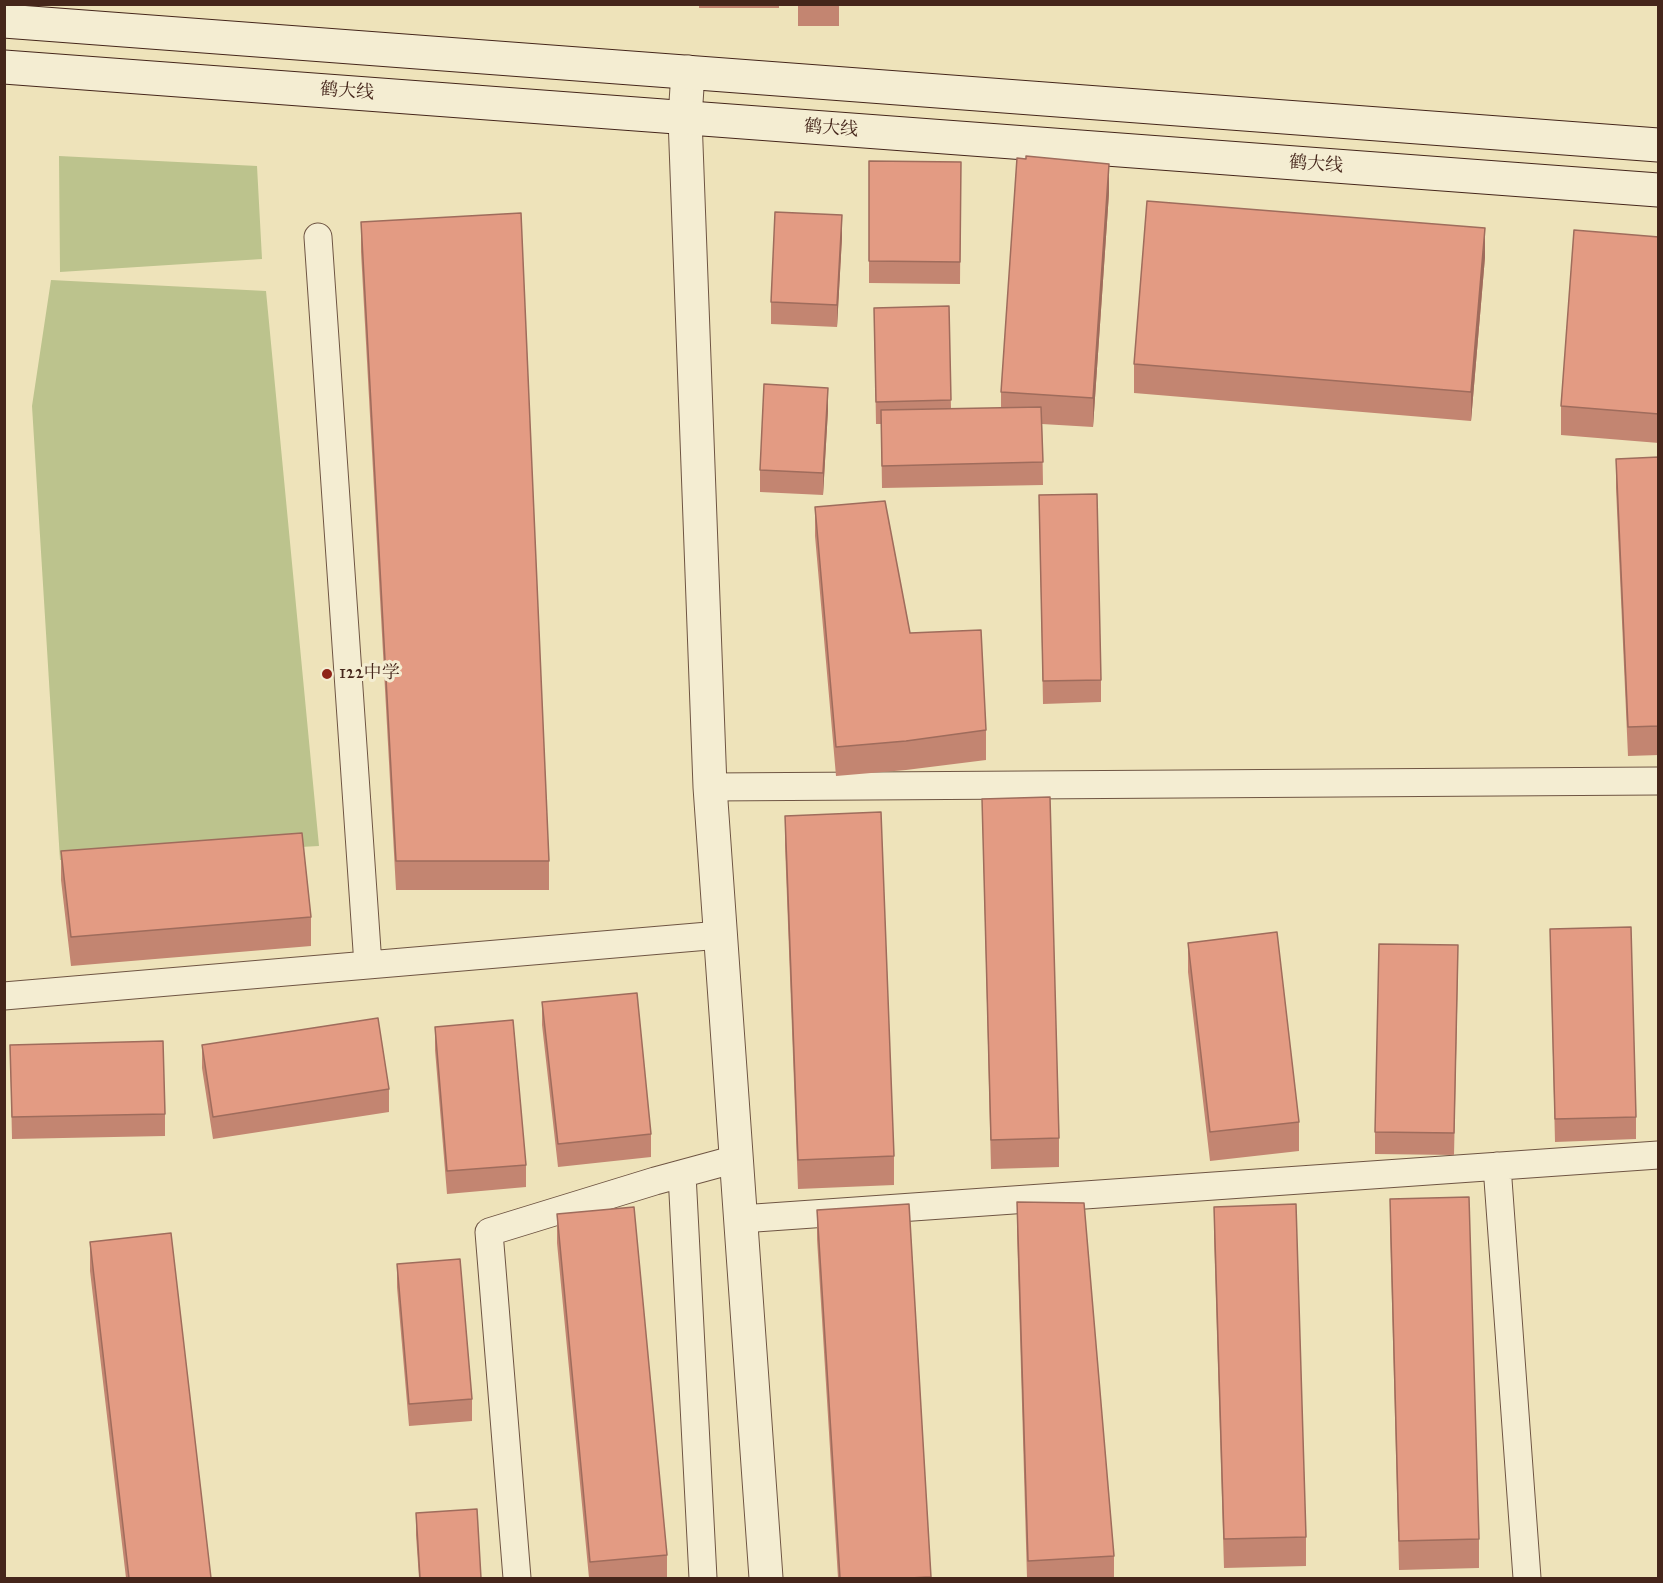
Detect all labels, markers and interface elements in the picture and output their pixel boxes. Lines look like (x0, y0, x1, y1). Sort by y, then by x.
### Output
street label: 鹤大线 (319, 79, 375, 105)
street label: 鹤大线 (803, 116, 859, 142)
street label: 鹤大线 (1288, 152, 1344, 178)
place label: 122中学 (339, 663, 400, 685)
marker: 122中学 (320, 667, 334, 681)

